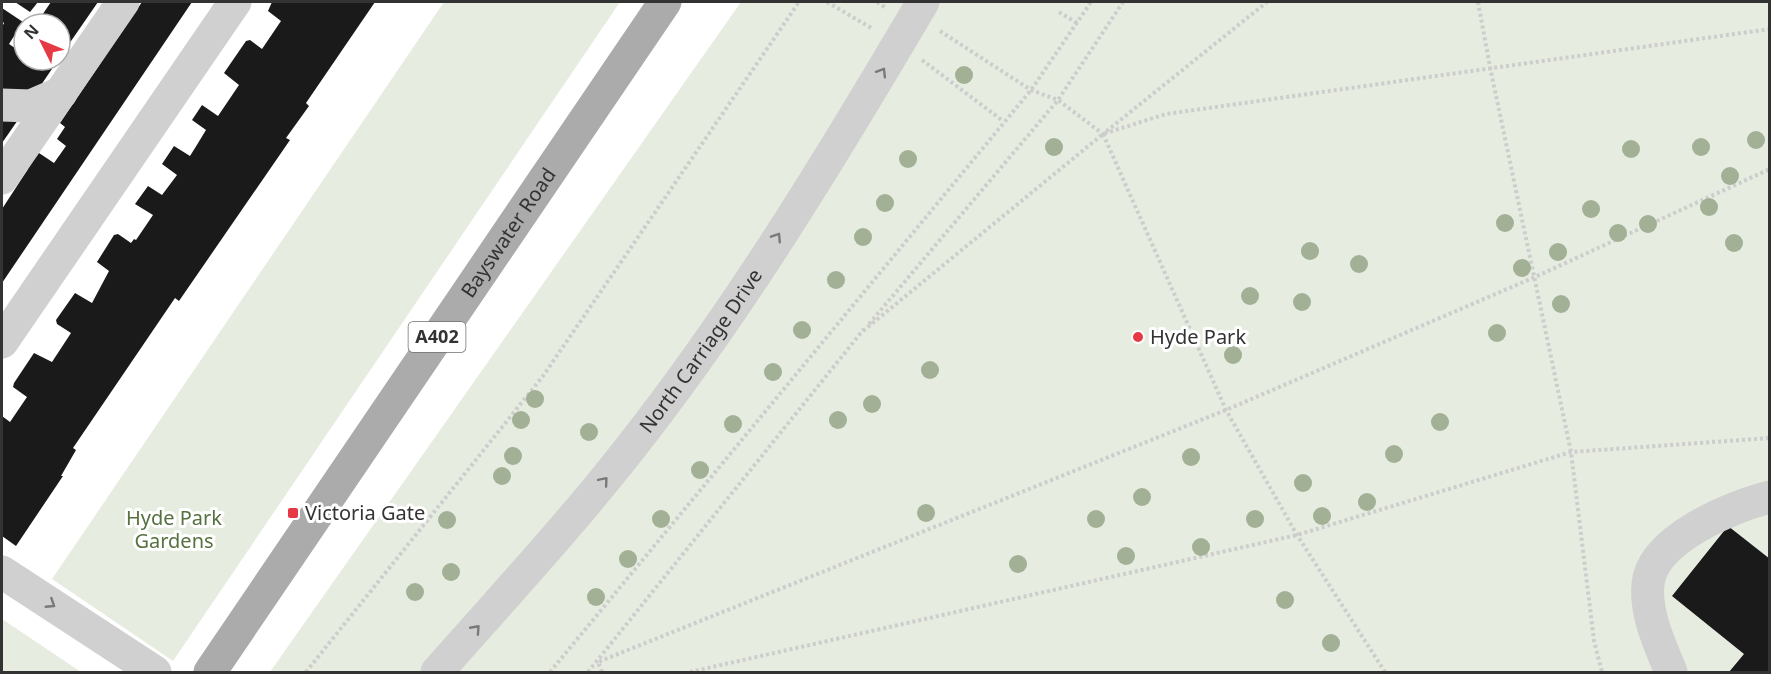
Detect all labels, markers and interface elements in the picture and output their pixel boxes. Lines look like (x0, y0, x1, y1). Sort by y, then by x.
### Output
north arrow (12, 12, 72, 72)
text: N (19, 20, 44, 44)
one-way arrow (874, 68, 886, 78)
street label: Bayswater Road (454, 162, 562, 303)
one-way arrow (770, 233, 782, 243)
street label: North Carriage Drive (633, 263, 768, 438)
road number: A402 (408, 322, 466, 352)
place label: Hyde Park (1150, 323, 1246, 350)
marker: Hyde Park (1131, 330, 1145, 344)
one-way arrow (596, 477, 607, 488)
place label: Victoria Gate (305, 499, 425, 526)
park label: Hyde Park Gardens (126, 504, 222, 554)
marker: Victoria Gate (286, 506, 300, 520)
one-way arrow (44, 597, 55, 608)
one-way arrow (469, 625, 480, 636)

